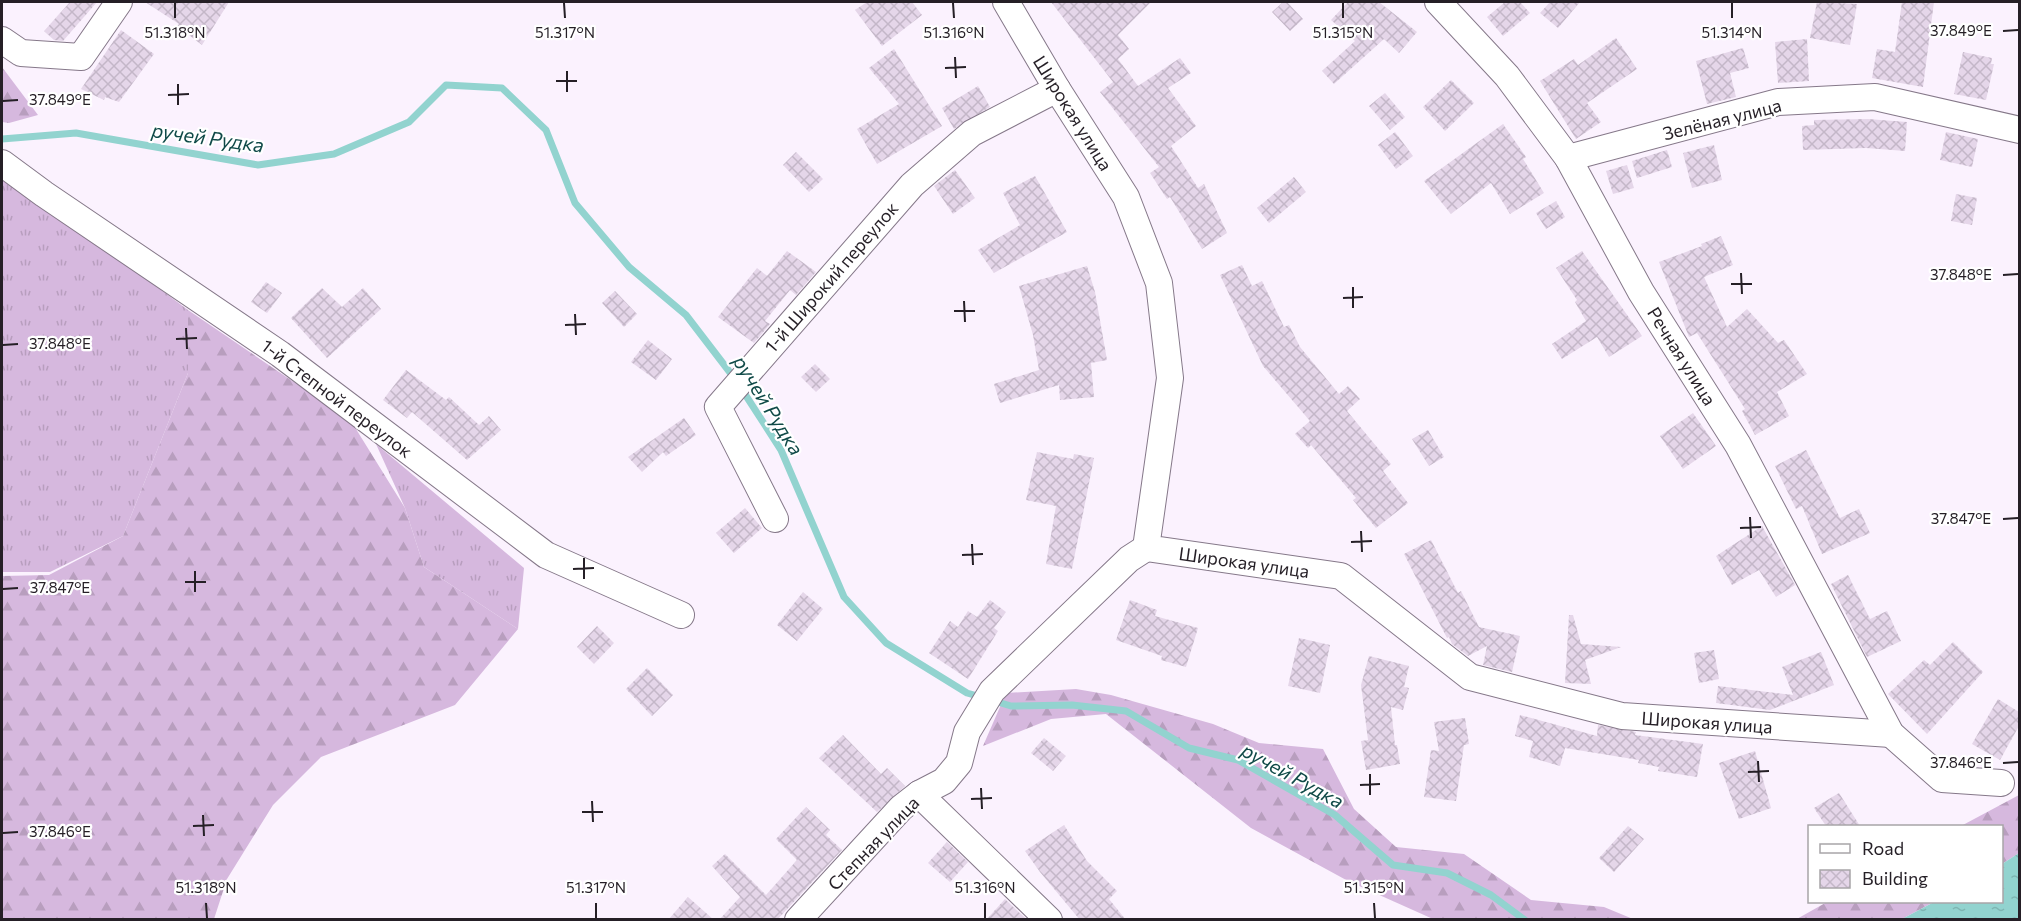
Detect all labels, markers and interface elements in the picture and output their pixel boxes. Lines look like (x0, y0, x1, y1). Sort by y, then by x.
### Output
text: 37.849°E (1930, 21, 1992, 39)
text: 51.318°N (145, 23, 205, 41)
text: 51.317°N (535, 23, 595, 41)
text: 51.316°N (924, 23, 984, 41)
text: 51.315°N (1313, 23, 1373, 41)
text: 51.314°N (1702, 23, 1762, 41)
street label: Широкая улица (1029, 51, 1117, 175)
text: 37.849°E (29, 90, 91, 108)
street label: Зелёная улица (1660, 94, 1784, 144)
water label: ручей Рудка (149, 117, 266, 157)
street label: 1-й Широкий переулок (760, 197, 903, 357)
text: 37.848°E (1930, 265, 1992, 283)
street label: Речная улица (1643, 303, 1721, 409)
text: 37.848°E (29, 334, 91, 352)
street label: 1-й Степной переулок (257, 334, 417, 462)
water label: ручей Рудка (728, 350, 809, 459)
text: 37.847°E (1931, 509, 1991, 527)
street label: Широкая улица (1177, 542, 1311, 582)
text: 37.847°E (30, 578, 90, 596)
street label: Широкая улица (1641, 706, 1773, 738)
water label: ручей Рудка (1237, 737, 1348, 813)
text: 37.846°E (1930, 753, 1992, 771)
street label: Степная улица (823, 792, 923, 894)
text: 37.846°E (29, 822, 91, 840)
legend (1808, 825, 2003, 903)
text: Road (1862, 837, 1904, 859)
text: Building (1862, 867, 1928, 889)
text: 51.318°N (176, 878, 236, 896)
text: 51.317°N (566, 878, 626, 896)
text: 51.316°N (955, 878, 1015, 896)
text: 51.315°N (1344, 878, 1404, 896)

